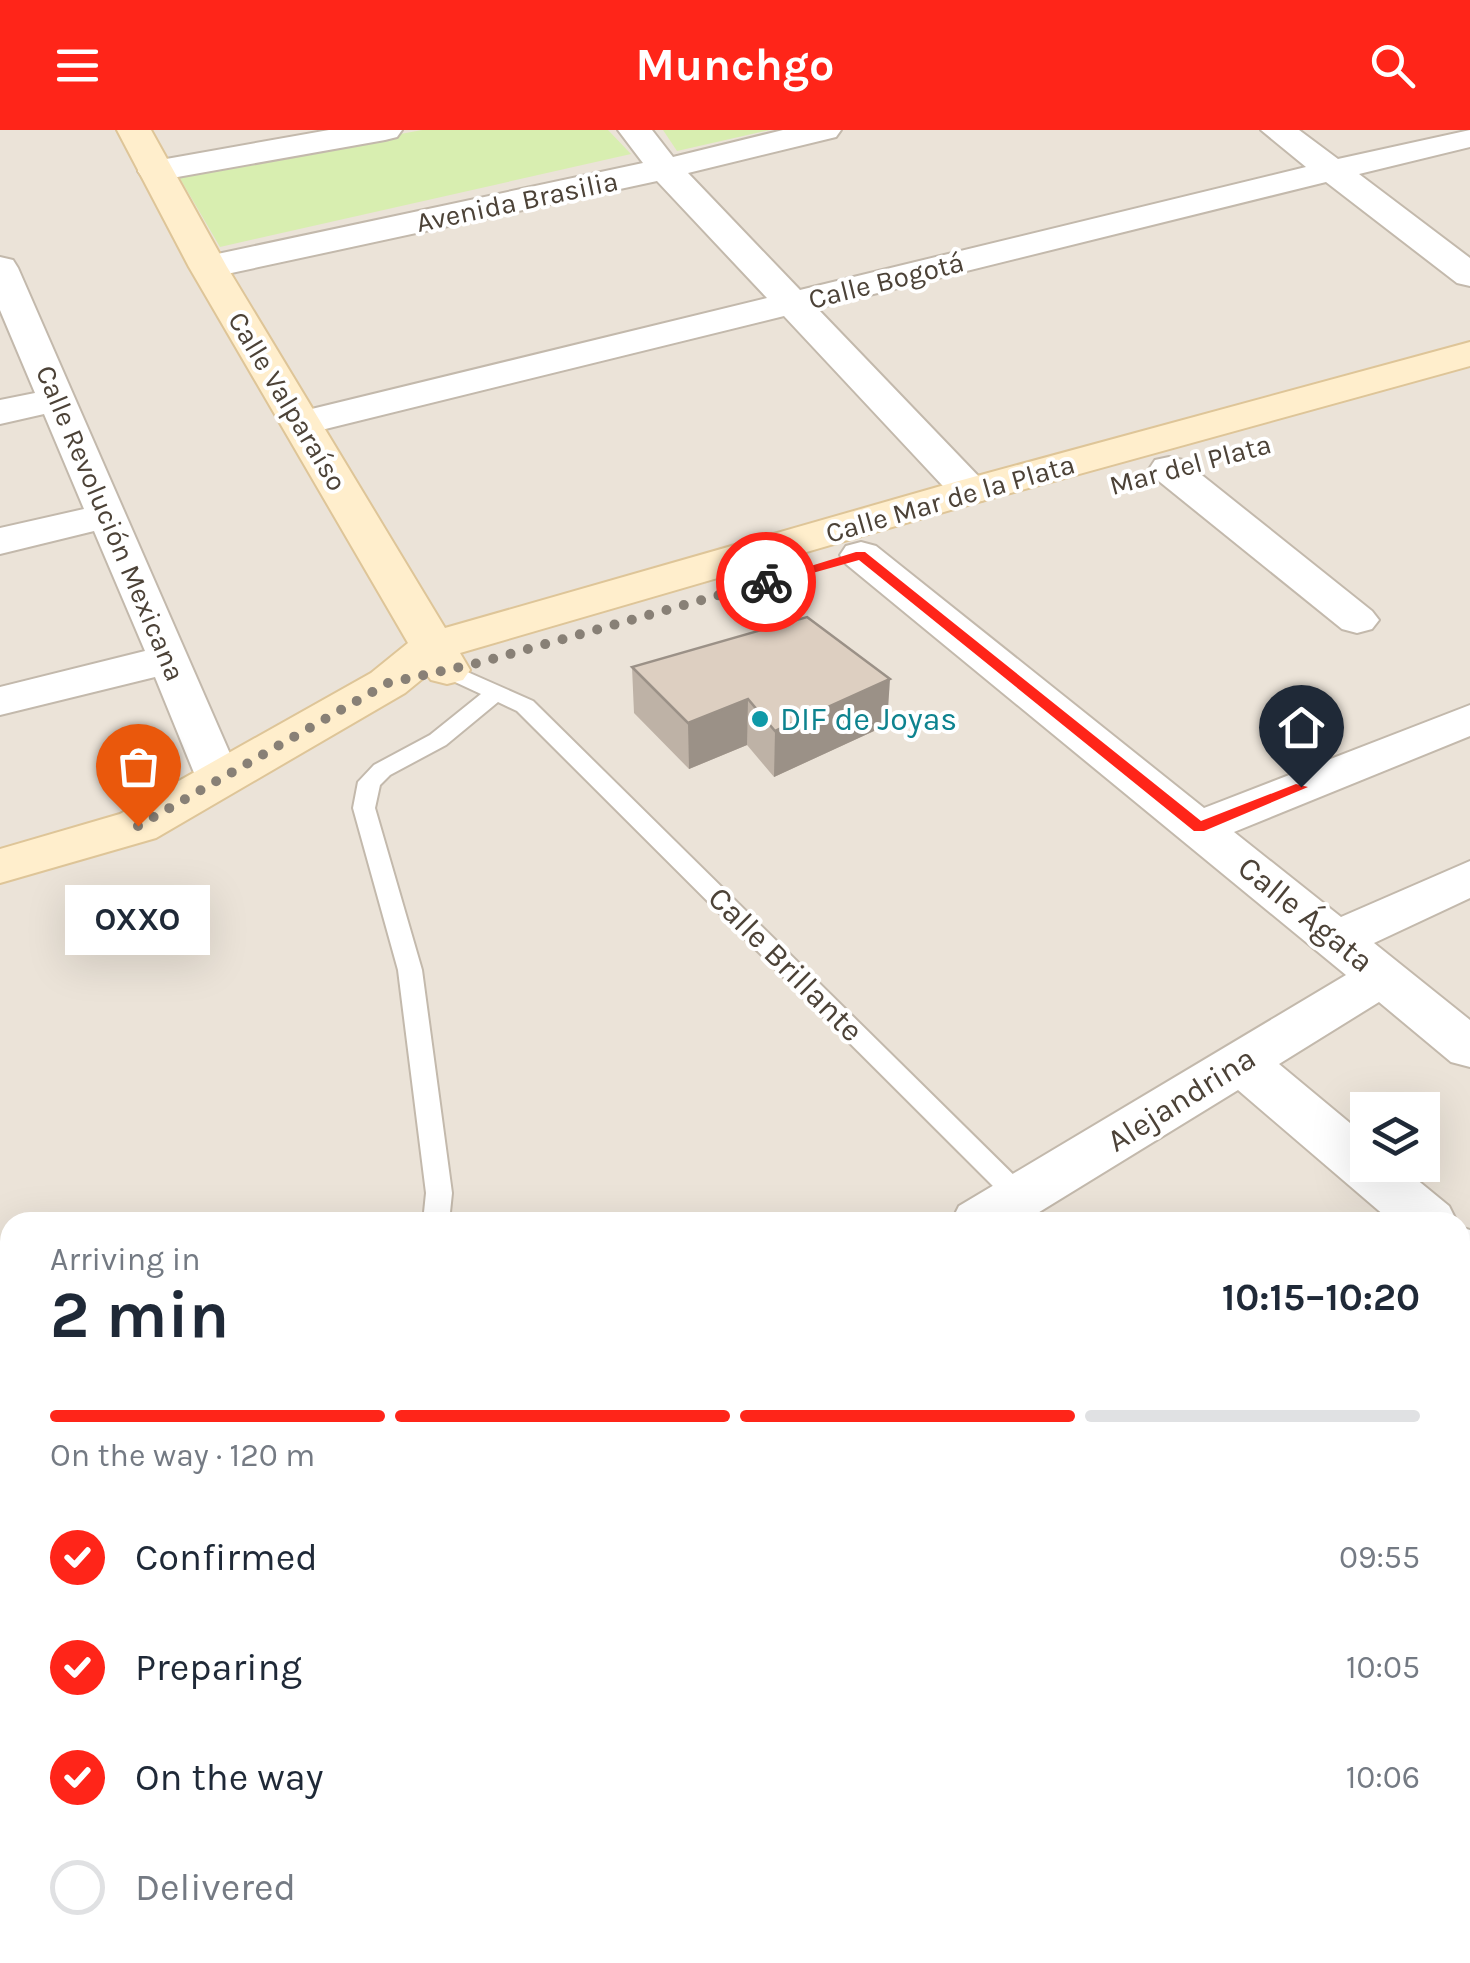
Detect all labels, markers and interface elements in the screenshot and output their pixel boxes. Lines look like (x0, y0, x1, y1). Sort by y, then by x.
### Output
icon: menu (50, 38, 105, 93)
icon: search (1365, 38, 1420, 93)
text: Munchgo (635, 39, 835, 91)
street label: Avenida Brasilia (413, 164, 621, 239)
street label: Calle Bogotá (805, 245, 967, 316)
street label: Calle Valparaíso (221, 306, 354, 497)
street label: Calle Revolución Mexicana (29, 360, 192, 686)
street label: Mar del Plata (1106, 427, 1275, 502)
street label: Calle Mar de la Plata (822, 447, 1078, 550)
courier (716, 532, 816, 632)
icon: bike (739, 555, 794, 610)
pin (1259, 685, 1344, 788)
icon: home (1274, 700, 1329, 755)
place label: DIF de Joyas (780, 701, 957, 738)
marker: DIF de Joyas (749, 708, 771, 730)
pin (96, 724, 181, 827)
icon: bag (111, 739, 166, 794)
street label: Calle Ágata (1231, 847, 1382, 980)
street label: Calle Brillante (701, 879, 871, 1049)
callout: OXXO (66, 886, 210, 956)
text: OXXO (95, 901, 180, 938)
street label: Alejandrina (1100, 1039, 1262, 1160)
map controls (1350, 1092, 1440, 1182)
button: layers (1350, 1092, 1440, 1182)
text: Arriving in (50, 1241, 201, 1278)
text: 10:15–10:20 (1222, 1275, 1420, 1320)
text: 2 min (50, 1277, 229, 1353)
text: On the way · 120 m (50, 1437, 315, 1474)
icon: check (50, 1530, 105, 1585)
text: Confirmed (135, 1535, 318, 1580)
text: 09:55 (1339, 1539, 1420, 1576)
icon: check (50, 1640, 105, 1695)
text: Preparing (135, 1645, 302, 1690)
text: 10:05 (1346, 1649, 1420, 1686)
icon: check (50, 1750, 105, 1805)
text: On the way (135, 1755, 323, 1800)
text: 10:06 (1346, 1759, 1420, 1796)
text: Delivered (135, 1865, 296, 1910)

